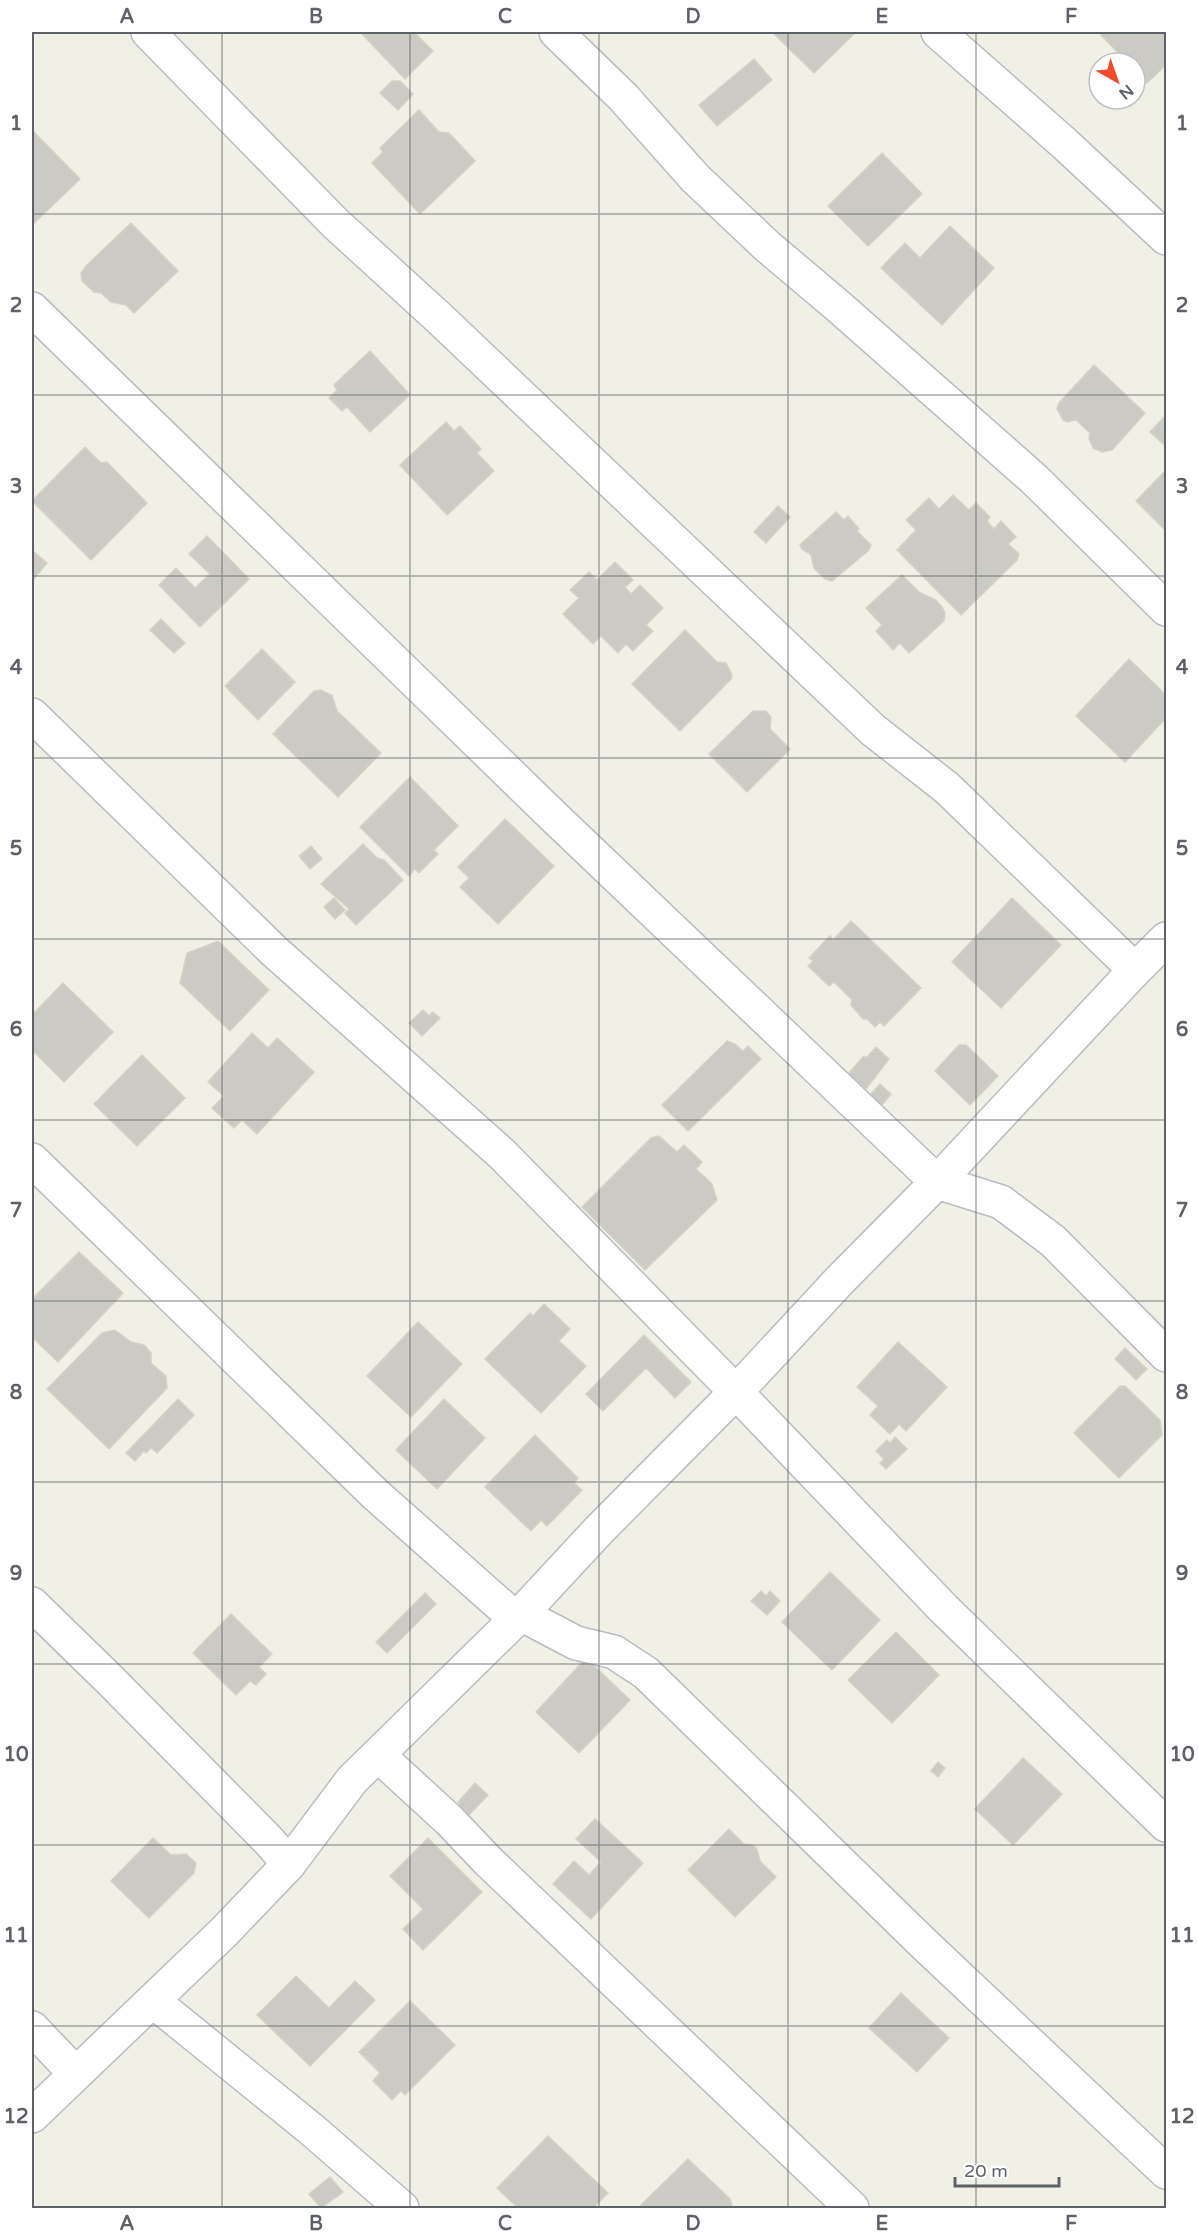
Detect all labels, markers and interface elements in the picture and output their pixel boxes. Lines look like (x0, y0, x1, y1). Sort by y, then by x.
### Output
text: A (120, 5, 135, 29)
text: B (309, 5, 323, 29)
text: C (498, 5, 512, 29)
text: D (685, 5, 701, 29)
text: E (876, 5, 889, 29)
text: F (1065, 5, 1077, 29)
north arrow (1087, 51, 1147, 111)
text: N (1115, 80, 1137, 104)
text: 1 (10, 112, 22, 136)
text: 1 (1176, 112, 1188, 136)
text: 2 (10, 294, 22, 318)
text: 2 (1176, 294, 1188, 318)
text: 3 (10, 475, 22, 499)
text: 3 (1176, 475, 1188, 499)
text: 4 (10, 656, 23, 680)
text: 4 (1176, 656, 1189, 680)
text: 5 (10, 837, 22, 861)
text: 5 (1176, 837, 1188, 861)
text: 6 (10, 1018, 22, 1042)
text: 6 (1176, 1018, 1188, 1042)
text: 7 (10, 1199, 22, 1223)
text: 7 (1176, 1199, 1188, 1223)
text: 8 (10, 1381, 22, 1405)
text: 8 (1176, 1381, 1188, 1405)
text: 9 (10, 1562, 22, 1586)
text: 9 (1176, 1562, 1188, 1586)
text: 10 (3, 1743, 29, 1767)
text: 10 (1169, 1743, 1195, 1767)
text: 11 (3, 1924, 29, 1948)
text: 11 (1169, 1924, 1195, 1948)
text: 12 (3, 2105, 29, 2129)
text: 12 (1169, 2105, 1195, 2129)
scale bar (955, 2150, 1058, 2188)
text: 20 m (964, 2160, 1008, 2182)
text: A (120, 2212, 135, 2236)
text: B (309, 2212, 323, 2236)
text: C (498, 2212, 512, 2236)
text: D (685, 2212, 701, 2236)
text: E (876, 2212, 889, 2236)
text: F (1065, 2212, 1077, 2236)

